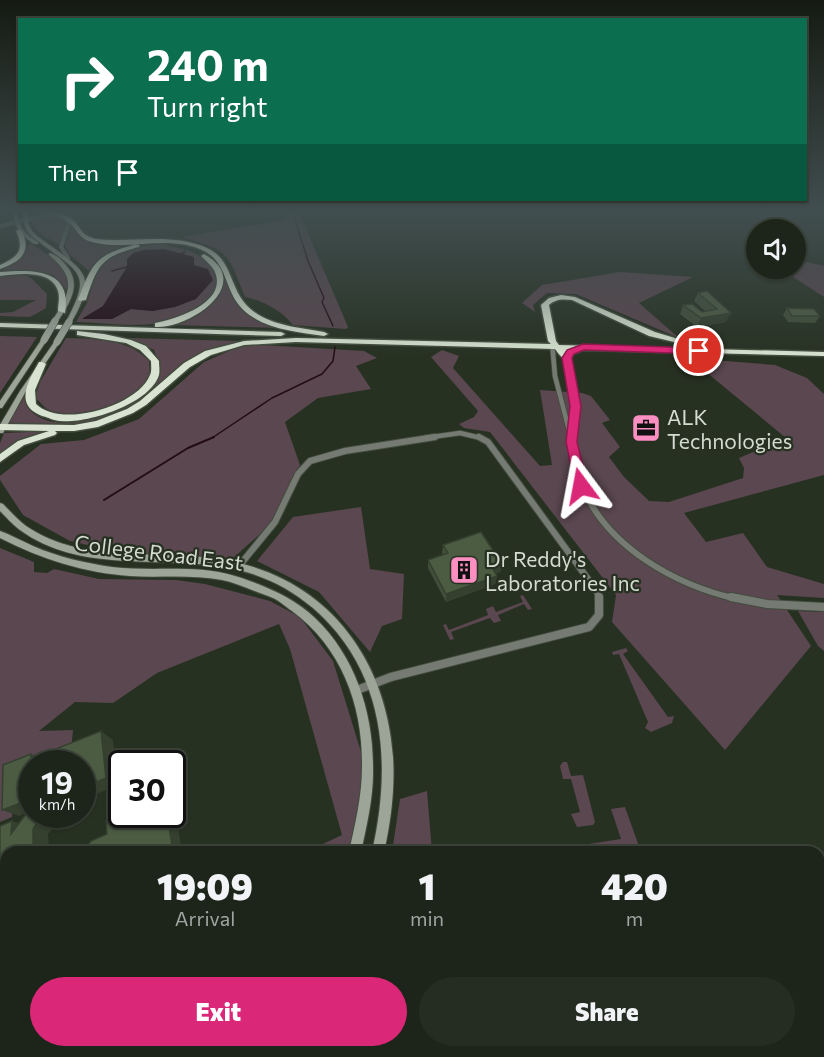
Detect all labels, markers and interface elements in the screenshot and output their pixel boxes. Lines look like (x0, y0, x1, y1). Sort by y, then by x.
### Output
text: 240 m (147, 38, 269, 90)
icon: right (48, 42, 126, 120)
text: Turn right (147, 90, 267, 123)
icon: arrive (111, 156, 144, 189)
text: Then (48, 159, 99, 186)
map controls (746, 219, 806, 279)
button: sound (746, 219, 806, 279)
pin (673, 325, 724, 376)
icon: arrive (682, 334, 715, 367)
place label: ALK Technologies (667, 404, 792, 453)
office icon: ALK Technologies (630, 412, 662, 444)
position arrow (549, 454, 613, 518)
street label: College Road East (73, 529, 245, 575)
place label: Dr Reddy's Laboratories Inc (485, 546, 640, 595)
building icon: Dr Reddy's Laboratories Inc (448, 554, 480, 586)
speed limit sign: 30 (108, 750, 186, 828)
text: 19 (41, 763, 73, 800)
text: km/h (39, 795, 75, 813)
text: 19:09 (157, 863, 253, 907)
text: 1 (419, 863, 435, 907)
text: 420 (601, 863, 668, 907)
text: Arrival (175, 906, 235, 930)
text: min (410, 906, 444, 930)
text: m (626, 906, 643, 930)
button: Exit (30, 977, 407, 1046)
button: Share (419, 977, 795, 1046)

